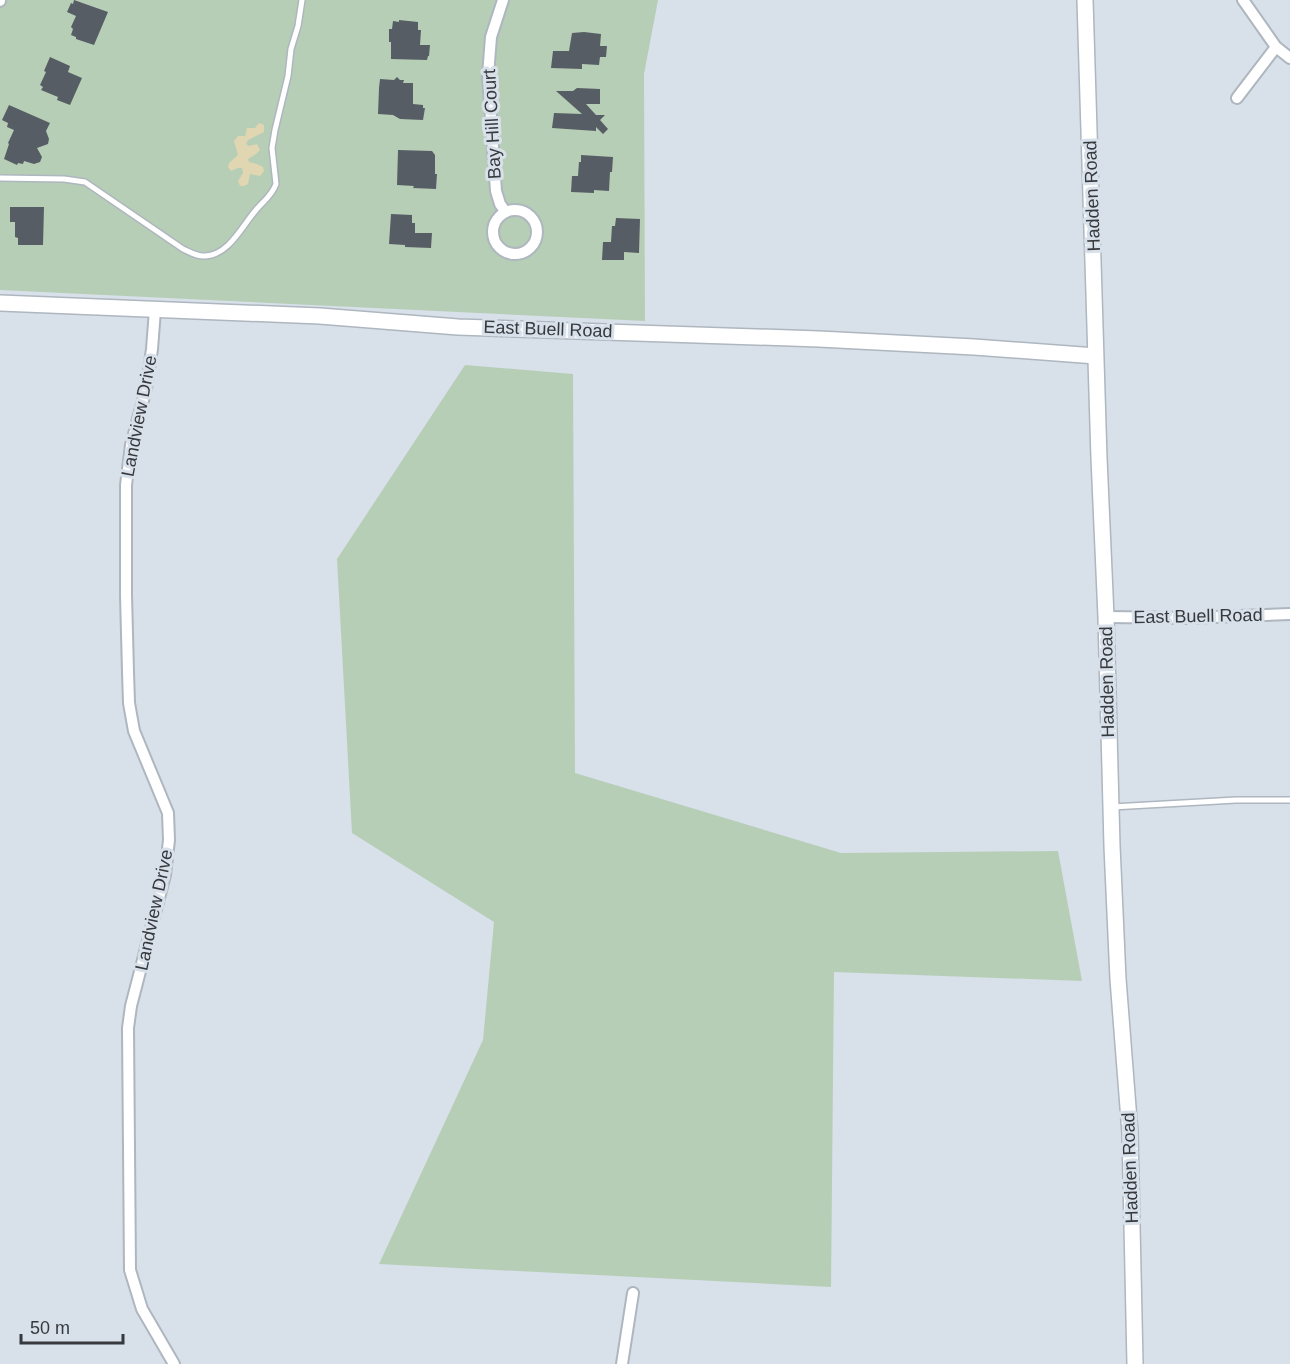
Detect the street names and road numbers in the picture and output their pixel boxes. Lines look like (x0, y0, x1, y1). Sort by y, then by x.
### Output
street label: Bay Hill Court (479, 69, 505, 179)
street label: Hadden Road (1080, 140, 1104, 252)
street label: East Buell Road (483, 317, 613, 341)
street label: Landview Drive (117, 354, 161, 478)
street label: East Buell Road (1133, 605, 1263, 627)
street label: Hadden Road (1096, 626, 1118, 738)
street label: Landview Drive (131, 848, 177, 972)
street label: Hadden Road (1118, 1112, 1142, 1224)

